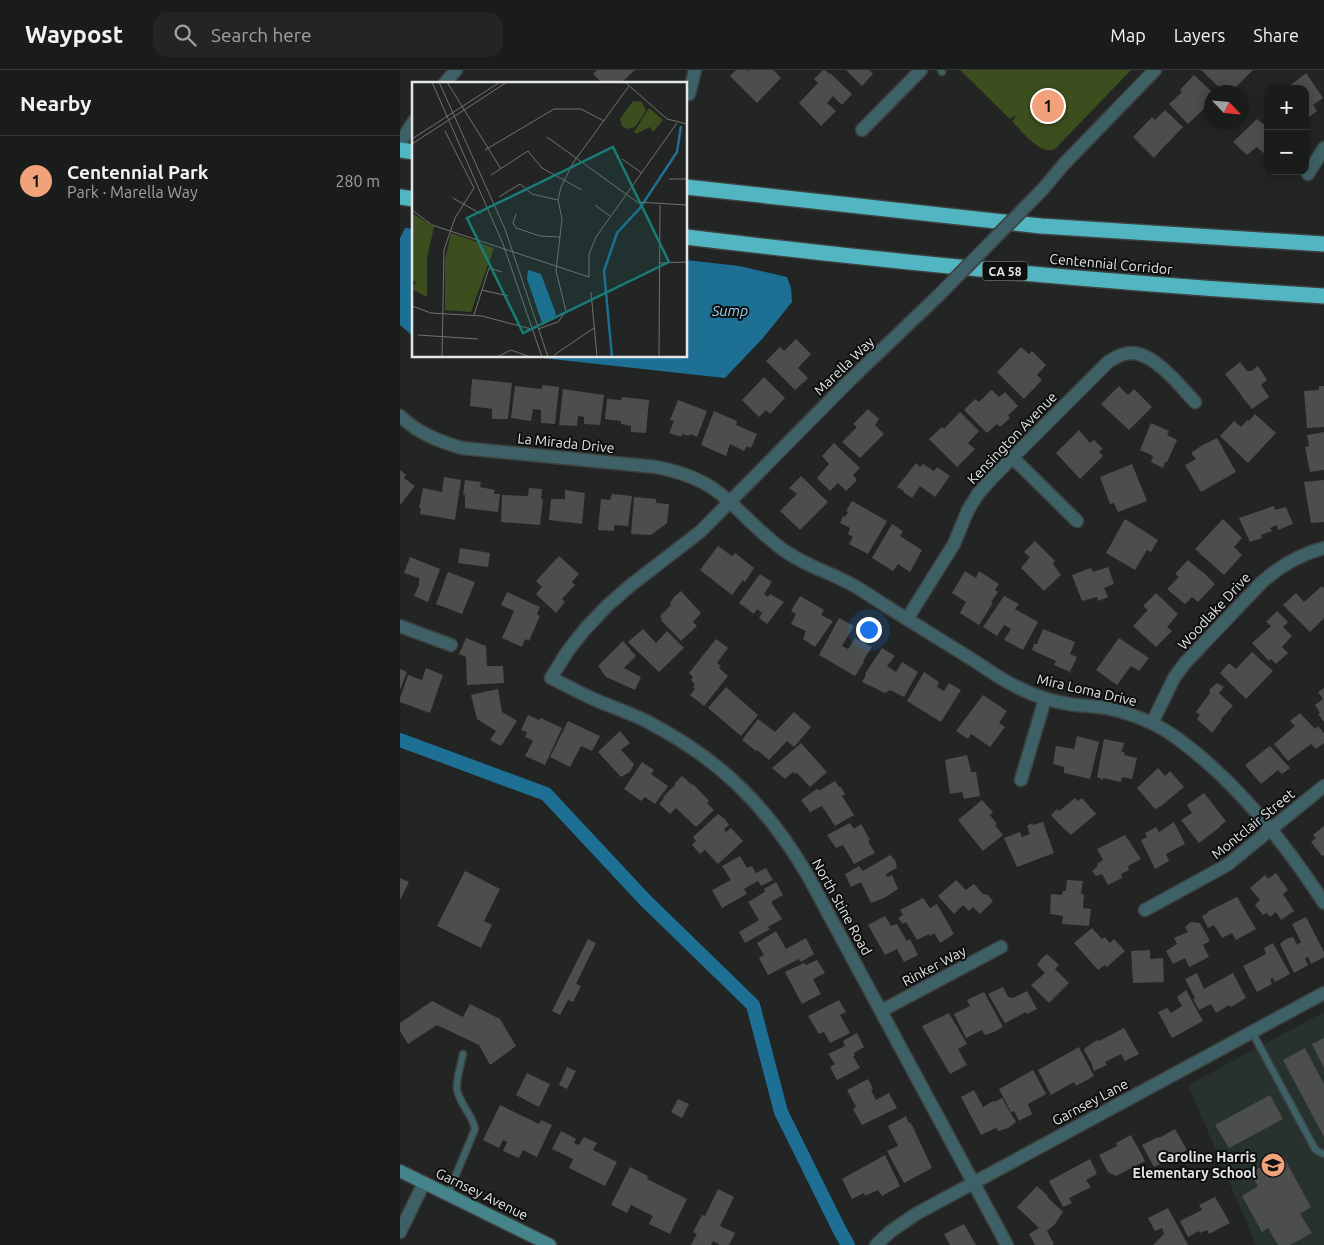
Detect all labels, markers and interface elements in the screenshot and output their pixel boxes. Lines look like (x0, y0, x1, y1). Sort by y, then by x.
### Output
search box (153, 12, 503, 57)
text: Waypost (25, 21, 123, 48)
icon: search (171, 21, 199, 49)
text: Search here (211, 24, 311, 46)
text: Map (1110, 25, 1146, 45)
text: Layers (1174, 25, 1225, 45)
text: Share (1253, 25, 1299, 45)
inset map (412, 82, 688, 358)
north arrow (1204, 85, 1249, 130)
map controls (1264, 85, 1309, 175)
button: + (1264, 85, 1309, 130)
pin: 1 (1032, 87, 1064, 125)
text: Nearby (20, 91, 91, 115)
button: − (1264, 130, 1309, 175)
text: Centennial Park (67, 161, 208, 183)
text: 1 (31, 172, 41, 190)
text: 280 m (335, 172, 380, 190)
text: Park · Marella Way (67, 183, 198, 201)
street label: Centennial Corridor (1049, 251, 1174, 277)
road number: CA 58 (982, 262, 1028, 280)
water label: Sump (711, 302, 748, 319)
street label: Marella Way (811, 333, 877, 398)
street label: Kensington Avenue (964, 389, 1060, 487)
street label: La Mirada Drive (517, 430, 615, 456)
street label: Woodlake Drive (1174, 569, 1254, 653)
your location (856, 617, 882, 643)
street label: Mira Loma Drive (1035, 671, 1139, 709)
street label: Montclair Street (1208, 785, 1298, 862)
street label: North Stine Road (809, 856, 875, 958)
street label: Rinker Way (899, 942, 969, 989)
street label: Garnsey Lane (1049, 1075, 1131, 1129)
place label: Caroline Harris Elementary School (1133, 1149, 1256, 1181)
school or university icon: Caroline Harris Elementary School (1260, 1152, 1286, 1178)
street label: Garnsey Avenue (433, 1165, 531, 1223)

